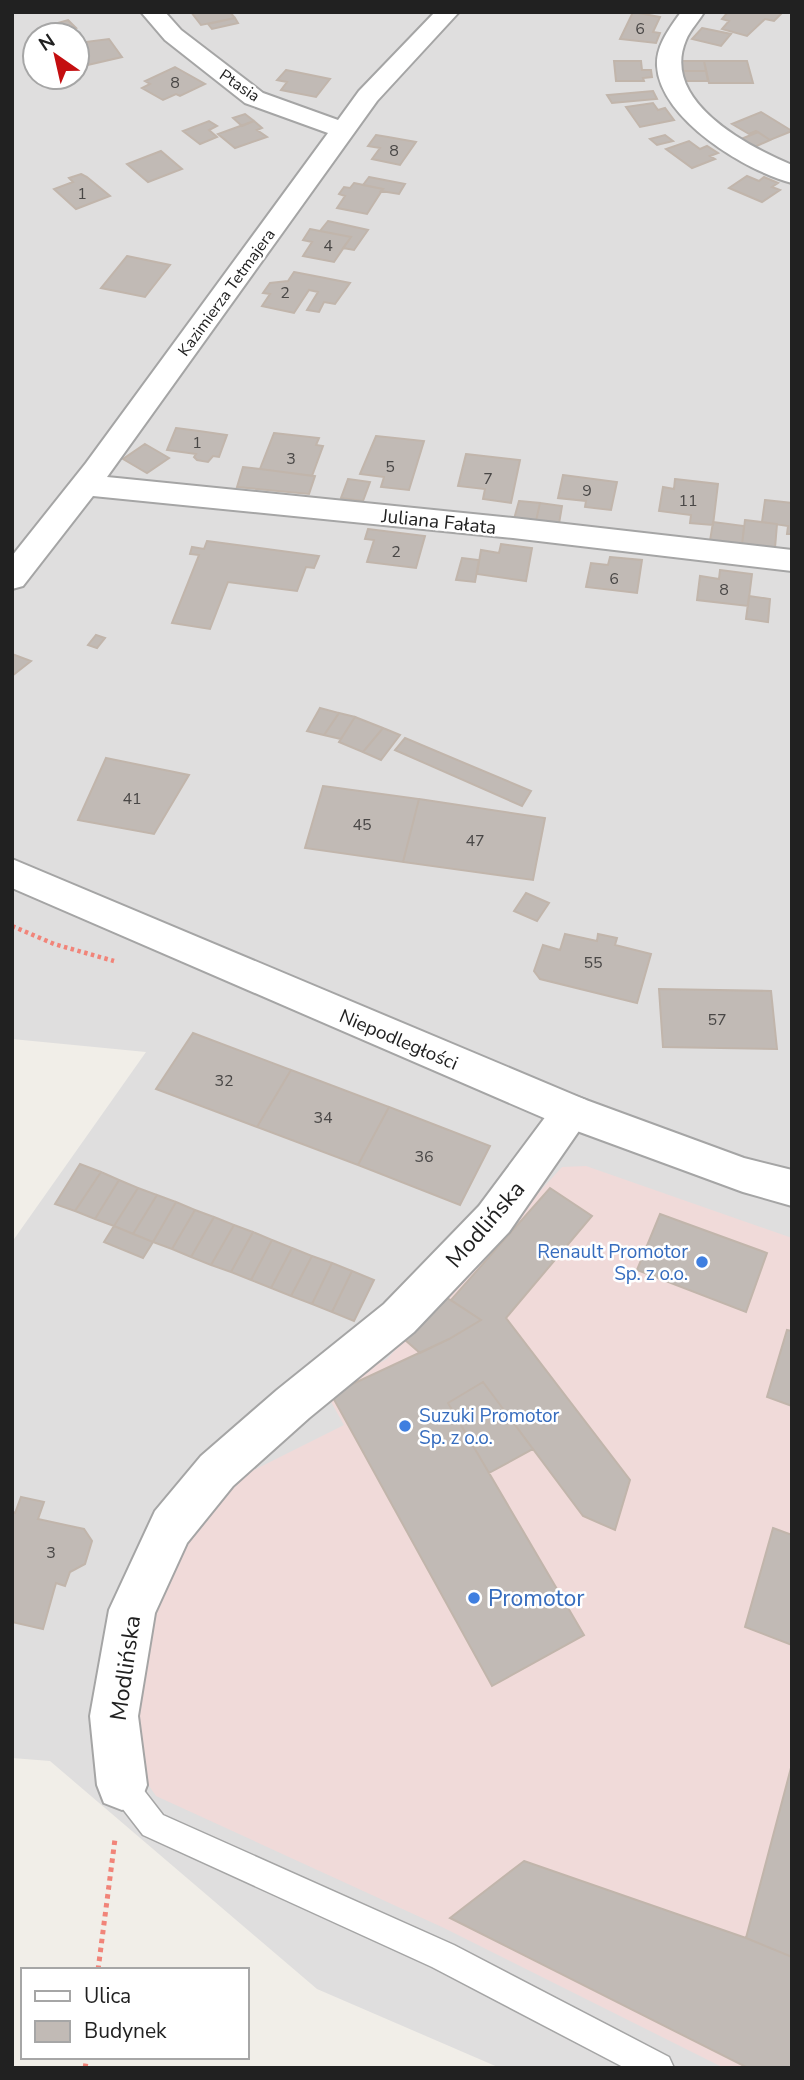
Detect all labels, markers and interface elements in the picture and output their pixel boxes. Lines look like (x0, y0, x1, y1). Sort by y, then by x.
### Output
house number: 6 (635, 18, 645, 40)
north arrow (21, 21, 91, 91)
text: N (34, 28, 60, 57)
street label: Ptasia (215, 64, 264, 107)
house number: 8 (170, 72, 180, 94)
house number: 8 (389, 140, 399, 162)
house number: 1 (77, 183, 87, 205)
street label: Kazimierza Tetmajera (173, 225, 280, 361)
house number: 4 (323, 235, 333, 257)
house number: 2 (280, 282, 290, 304)
house number: 1 (192, 432, 202, 454)
house number: 3 (286, 448, 296, 470)
house number: 5 (385, 456, 395, 478)
house number: 7 (483, 468, 493, 490)
house number: 9 (582, 480, 592, 502)
house number: 11 (678, 490, 698, 512)
street label: Juliana Fałata (379, 503, 498, 541)
house number: 2 (391, 541, 401, 563)
house number: 6 (609, 568, 619, 590)
house number: 8 (719, 579, 729, 601)
house number: 41 (122, 788, 142, 810)
house number: 45 (352, 814, 372, 836)
house number: 47 (465, 830, 485, 852)
house number: 55 (583, 952, 603, 974)
street label: Niepodległości (335, 1003, 462, 1077)
house number: 57 (707, 1009, 727, 1031)
house number: 32 (214, 1070, 234, 1092)
house number: 34 (313, 1107, 333, 1129)
house number: 36 (414, 1146, 434, 1168)
street label: Modlińska (439, 1174, 532, 1274)
place label: Renault Promotor Sp. z o.o. (537, 1239, 688, 1287)
marker: Renault Promotor Sp. z o.o. (694, 1254, 710, 1270)
place label: Suzuki Promotor Sp. z o.o. (419, 1403, 560, 1451)
marker: Suzuki Promotor Sp. z o.o. (397, 1418, 413, 1434)
house number: 3 (46, 1542, 56, 1564)
place label: Promotor (488, 1583, 585, 1614)
marker: Promotor (466, 1590, 482, 1606)
street label: Modlińska (103, 1614, 148, 1723)
legend (21, 1968, 248, 2059)
text: Ulica (84, 1982, 131, 2010)
text: Budynek (84, 2017, 167, 2045)

